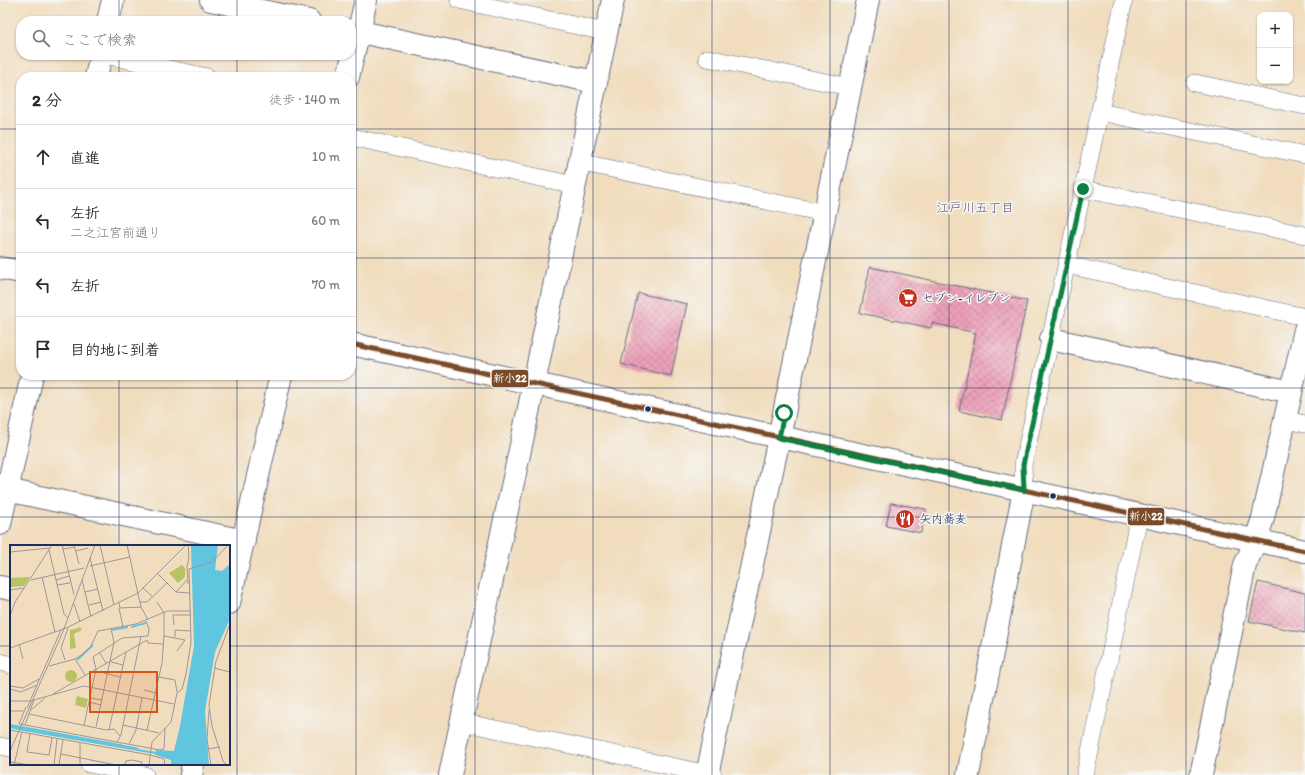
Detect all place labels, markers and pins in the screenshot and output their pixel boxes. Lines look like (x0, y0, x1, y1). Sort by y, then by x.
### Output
supermarket icon: セブン-イレブン (897, 287, 919, 309)
place label: セブン-イレブン (922, 291, 1011, 305)
unlabelled marker (643, 404, 653, 414)
unlabelled marker (1048, 491, 1058, 501)
restaurant icon: 矢内蕎麦 (894, 508, 916, 530)
place label: 矢内蕎麦 (919, 512, 967, 526)

